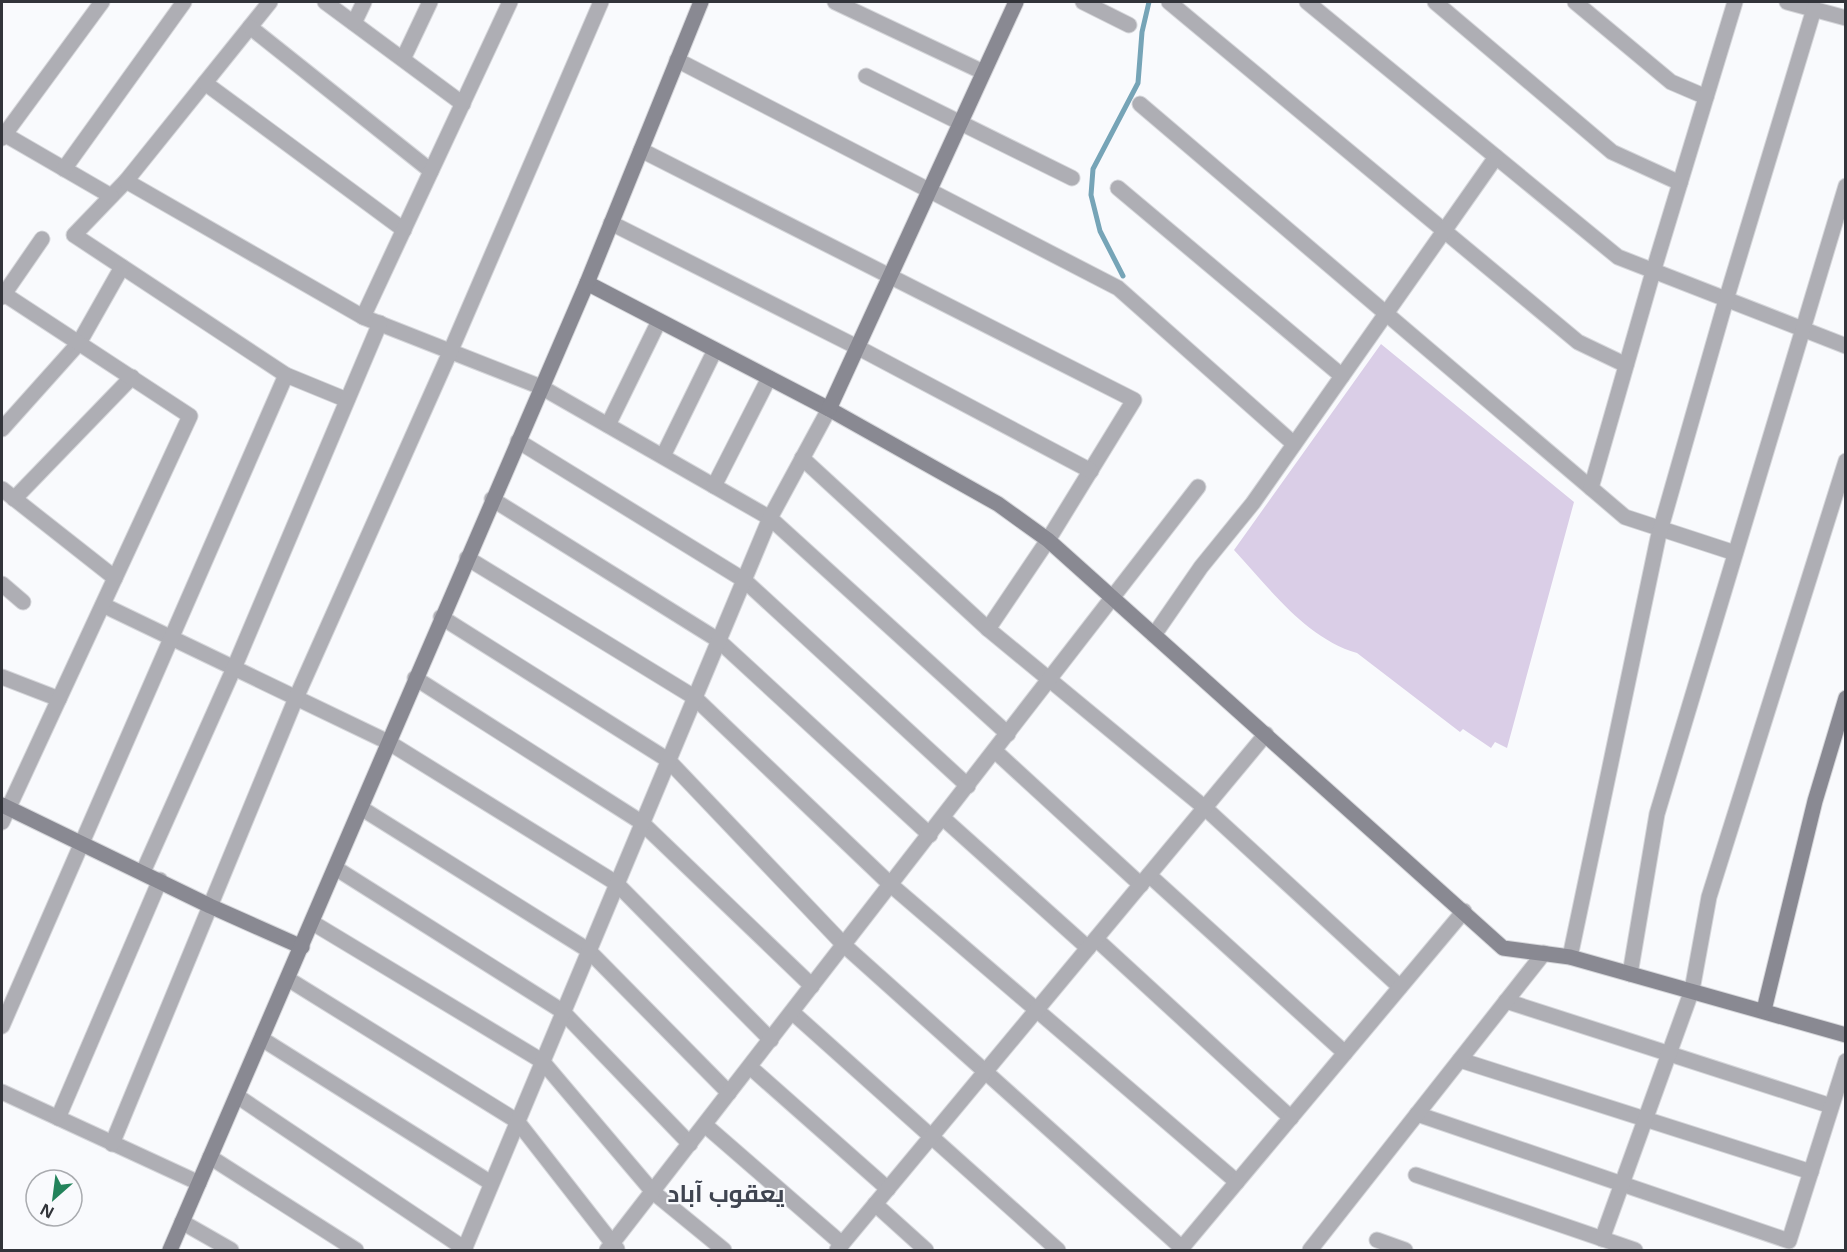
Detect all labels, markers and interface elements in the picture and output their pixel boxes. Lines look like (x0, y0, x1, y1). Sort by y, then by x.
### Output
north arrow (24, 1168, 84, 1228)
district label: یعقوب آباد (668, 1176, 785, 1209)
text: N (36, 1198, 58, 1224)

